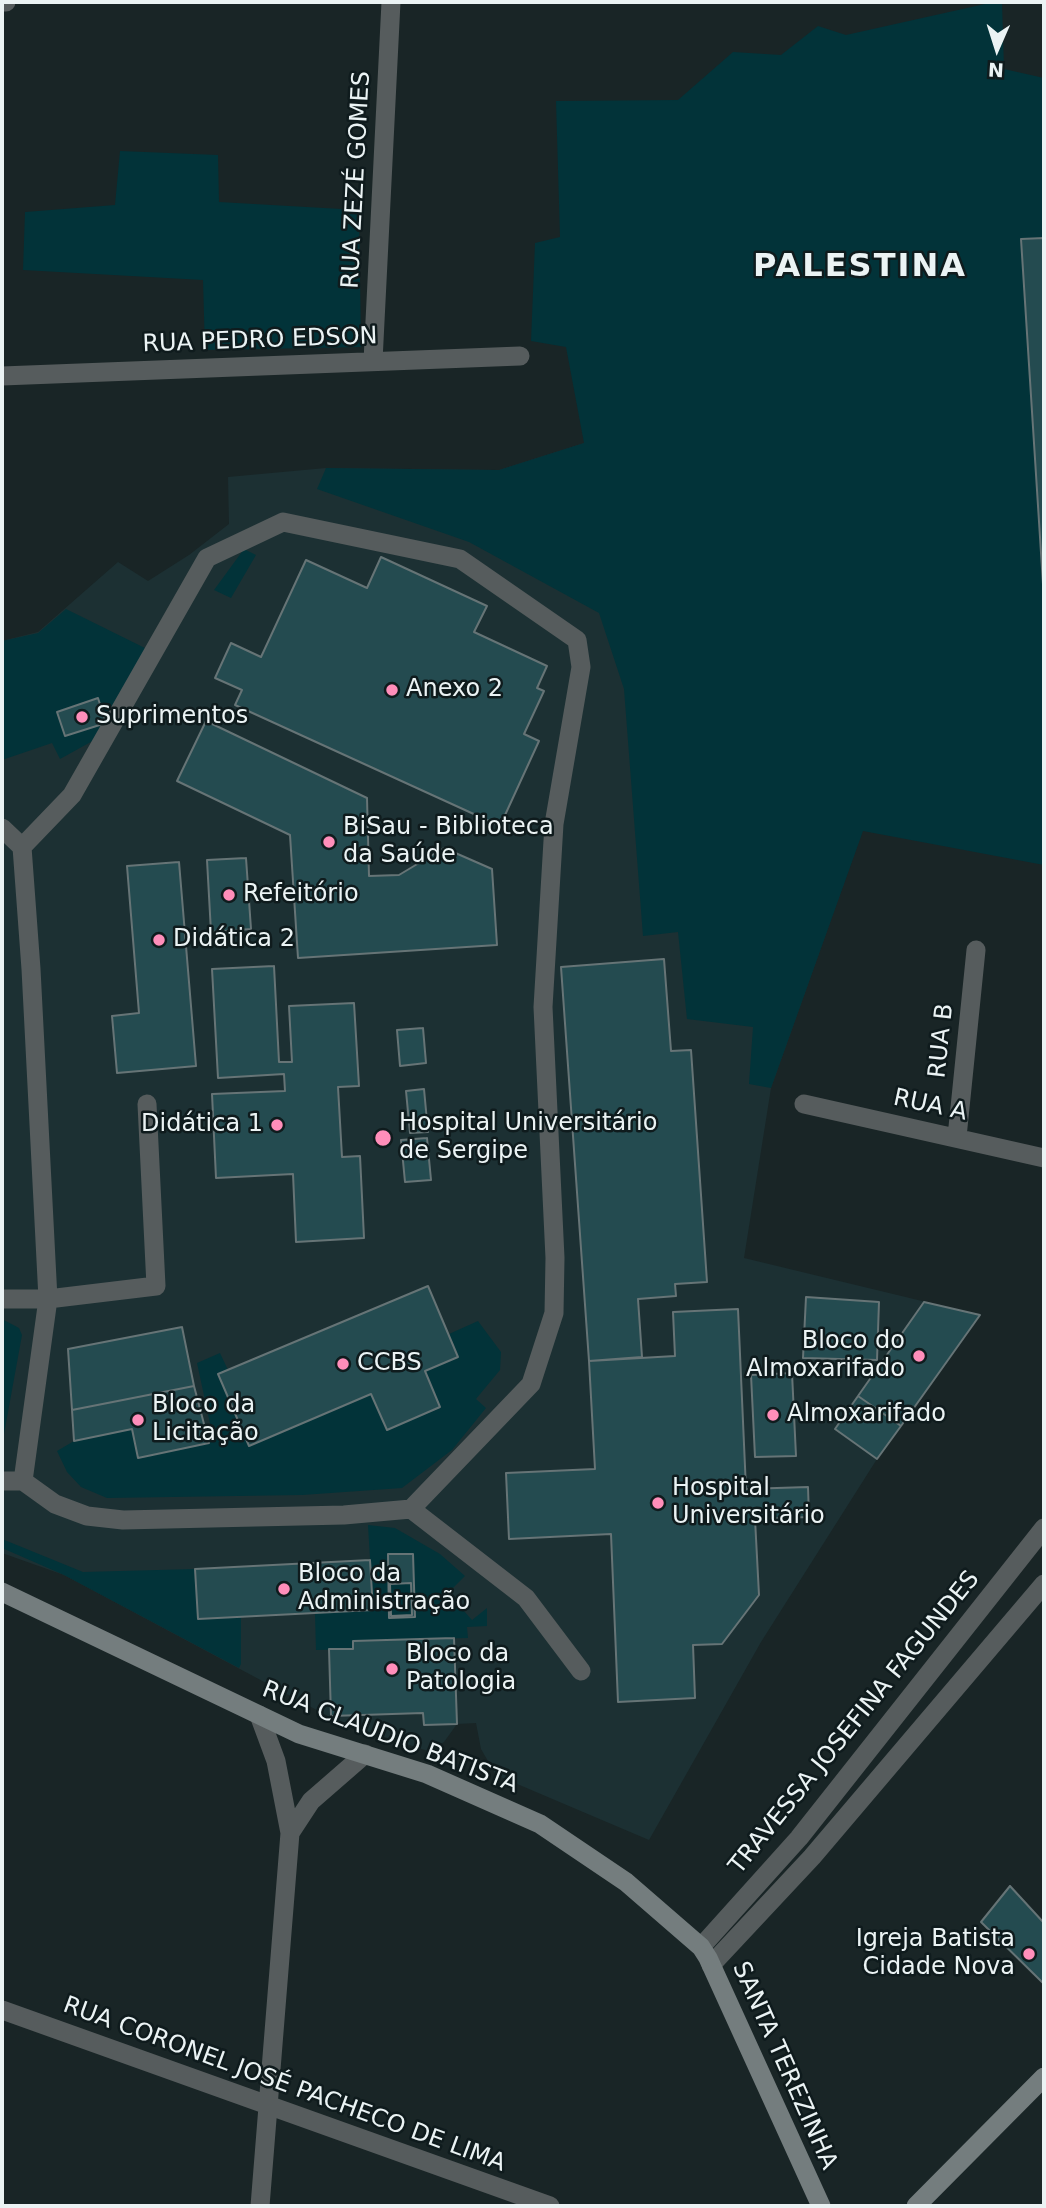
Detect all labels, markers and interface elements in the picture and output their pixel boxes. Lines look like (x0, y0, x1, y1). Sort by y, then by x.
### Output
north arrow (962, 14, 1032, 84)
text: N (987, 59, 1004, 81)
street label: RUA ZEZÉ GOMES (337, 71, 377, 289)
district label: PALESTINA (754, 249, 966, 287)
street label: RUA PEDRO EDSON (142, 323, 378, 359)
place label: Anexo 2 (406, 676, 503, 704)
marker: Anexo 2 (384, 682, 400, 698)
place label: Suprimentos (96, 703, 248, 731)
marker: Suprimentos (74, 709, 90, 725)
place label: BiSau - Biblioteca da Saúde (343, 814, 554, 870)
marker: BiSau - Biblioteca da Saúde (321, 834, 337, 850)
place label: Refeitório (243, 881, 359, 909)
marker: Refeitório (221, 887, 237, 903)
place label: Didática 2 (173, 926, 295, 954)
marker: Didática 2 (151, 932, 167, 948)
street label: RUA B (924, 1002, 960, 1080)
street label: RUA A (890, 1084, 970, 1128)
place label: Hospital Universitário de Sergipe (399, 1110, 657, 1166)
place label: Didática 1 (141, 1111, 263, 1139)
marker: Didática 1 (269, 1117, 285, 1133)
marker: Hospital Universitário de Sergipe (373, 1128, 393, 1148)
place label: Bloco do Almoxarifado (746, 1328, 905, 1384)
marker: Bloco do Almoxarifado (911, 1348, 927, 1364)
place label: CCBS (357, 1350, 422, 1378)
marker: CCBS (335, 1356, 351, 1372)
place label: Bloco da Licitação (152, 1392, 259, 1448)
place label: Almoxarifado (787, 1401, 946, 1429)
marker: Almoxarifado (765, 1407, 781, 1423)
marker: Bloco da Licitação (130, 1412, 146, 1428)
place label: Hospital Universitário (672, 1475, 825, 1531)
marker: Hospital Universitário (650, 1495, 666, 1511)
place label: Bloco da Administração (298, 1561, 470, 1617)
street label: TRAVESSA JOSEFINA FAGUNDES (724, 1566, 986, 1880)
marker: Bloco da Administração (276, 1581, 292, 1597)
place label: Bloco da Patologia (406, 1641, 516, 1697)
marker: Bloco da Patologia (384, 1661, 400, 1677)
street label: RUA CLAUDIO BATISTA (258, 1676, 522, 1800)
place label: Igreja Batista Cidade Nova (856, 1926, 1015, 1982)
marker: Igreja Batista Cidade Nova (1021, 1946, 1037, 1962)
street label: SANTA TEREZINHA (725, 1958, 843, 2174)
street label: RUA CORONEL JOSÉ PACHECO DE LIMA (59, 1991, 509, 2179)

